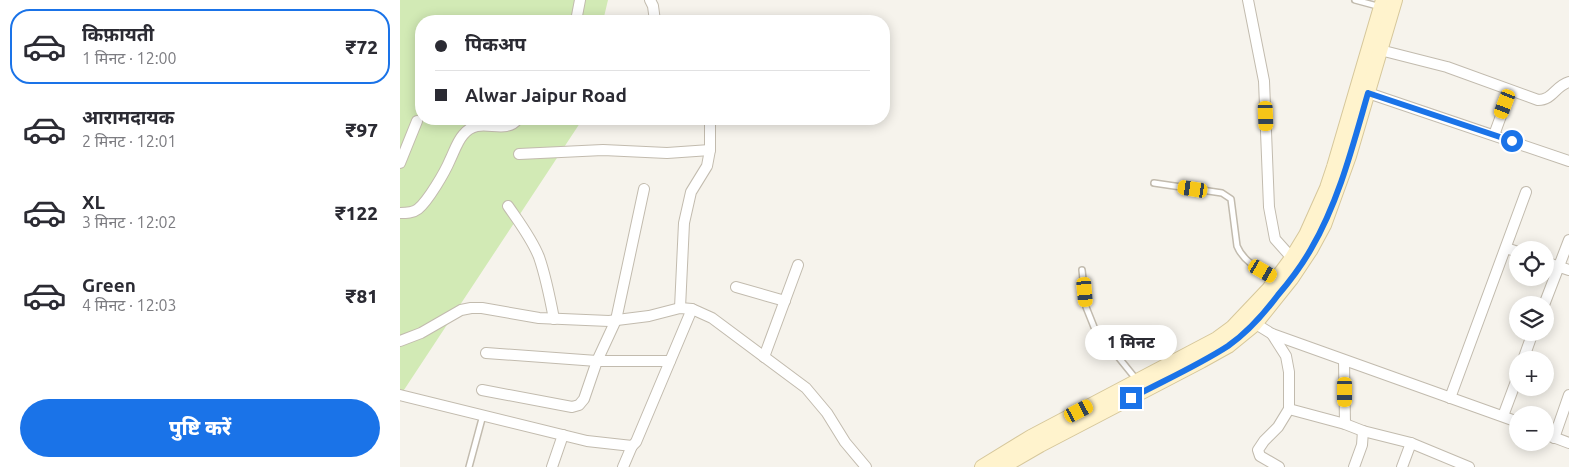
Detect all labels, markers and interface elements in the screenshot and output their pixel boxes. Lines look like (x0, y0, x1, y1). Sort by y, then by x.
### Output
text: किफ़ायती (82, 23, 154, 45)
icon: car (22, 24, 67, 69)
text: पिकअप (465, 33, 526, 55)
text: ₹72 (346, 36, 378, 58)
text: 1 मिनट · 12:00 (82, 49, 177, 67)
text: Alwar Jaipur Road (465, 84, 627, 106)
car (1492, 87, 1517, 121)
car (1257, 101, 1274, 131)
text: आरामदायक (82, 106, 174, 128)
icon: car (22, 107, 67, 152)
text: ₹97 (346, 119, 378, 141)
route start (1501, 130, 1523, 152)
text: 2 मिनट · 12:01 (82, 132, 177, 150)
car (1177, 179, 1208, 199)
icon: car (22, 190, 67, 235)
text: XL (82, 191, 105, 213)
text: ₹122 (335, 202, 378, 224)
text: 3 मिनट · 12:02 (82, 213, 177, 231)
map controls (1509, 241, 1554, 451)
button: locate (1509, 241, 1554, 286)
car (1246, 257, 1279, 285)
icon: car (22, 273, 67, 318)
text: Green (82, 274, 136, 296)
car (1076, 276, 1093, 308)
text: ₹81 (346, 285, 378, 307)
text: 4 मिनट · 12:03 (82, 296, 177, 314)
button: layers (1509, 296, 1554, 341)
callout: 1 मिनट (1085, 326, 1177, 360)
text: 1 मिनट (1107, 333, 1155, 351)
button: + (1509, 351, 1554, 396)
car (1337, 377, 1352, 407)
route end (1120, 387, 1142, 409)
car (1062, 398, 1095, 424)
button: पुष्टि करें (20, 399, 380, 457)
button: − (1509, 406, 1554, 451)

